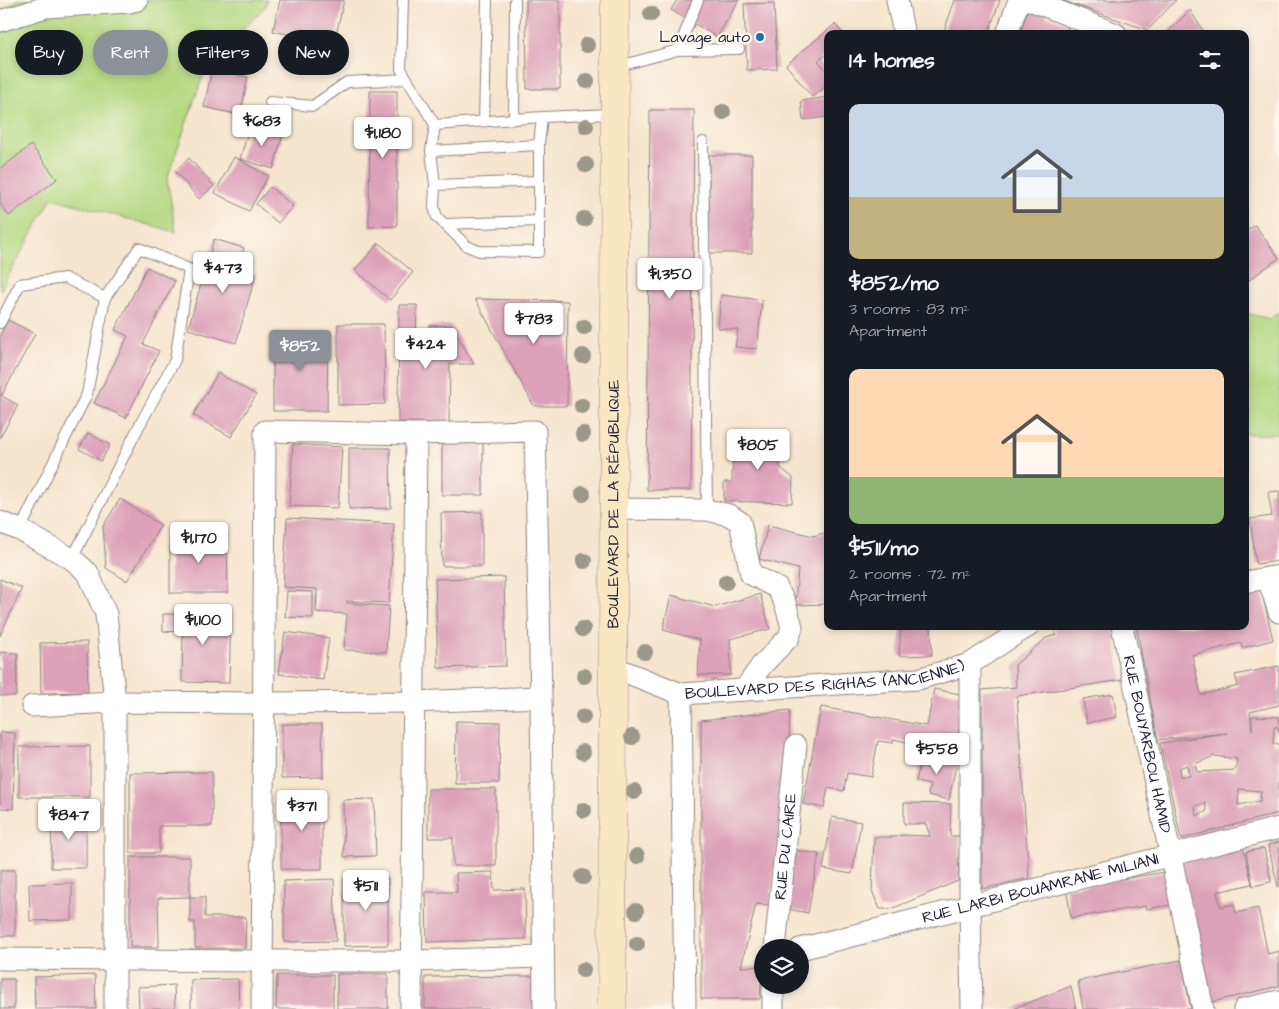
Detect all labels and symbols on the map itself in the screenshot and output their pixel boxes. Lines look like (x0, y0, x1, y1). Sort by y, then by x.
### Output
place label: Lavage auto (659, 26, 750, 49)
marker: Lavage auto (754, 31, 766, 43)
pin: $683 (232, 104, 292, 147)
pin: $1,180 (342, 116, 424, 159)
pin: $473 (193, 252, 253, 294)
pin: $1,350 (629, 258, 711, 300)
pin: $783 (504, 302, 564, 345)
pin: $424 (396, 328, 456, 370)
pin: $852 (270, 330, 330, 372)
street label: BOULEVARD DE LA RÉPUBLIQUE (602, 379, 625, 628)
pin: $805 (728, 428, 788, 471)
pin: $1,170 (158, 522, 240, 564)
pin: $1,100 (162, 604, 244, 646)
street label: RUE BOUYARBOU HAMID (1118, 654, 1177, 835)
street label: BOULEVARD DES RIGHAS (ANCIENNE) (684, 655, 968, 705)
pin: $558 (907, 732, 967, 775)
pin: $371 (272, 790, 332, 832)
street label: RUE DU CAIRE (769, 792, 802, 901)
pin: $847 (39, 798, 99, 841)
street label: RUE LARBI BOUAMRANE MILIANI (920, 848, 1161, 929)
pin: $511 (336, 870, 396, 912)

